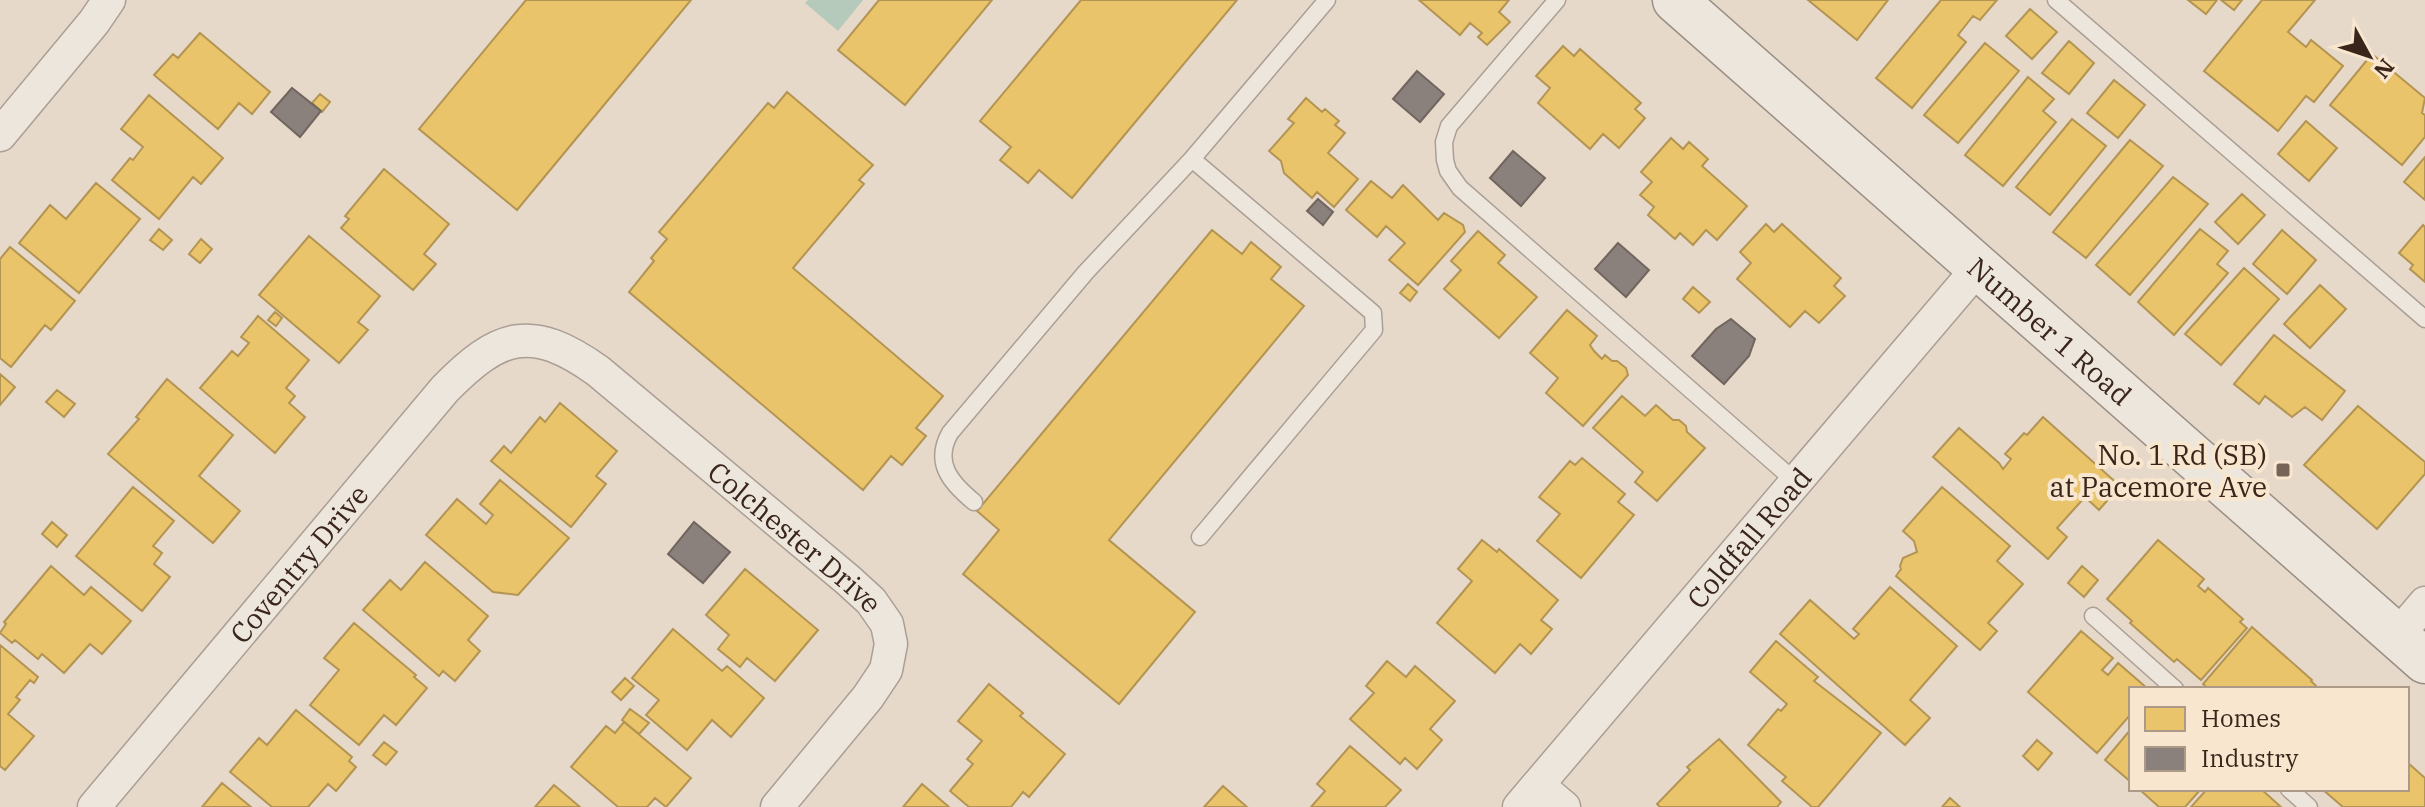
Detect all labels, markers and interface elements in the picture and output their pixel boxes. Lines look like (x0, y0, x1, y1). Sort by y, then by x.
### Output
north arrow (2329, 16, 2409, 96)
text: N (2368, 53, 2401, 85)
street label: Number 1 Road (1960, 248, 2140, 413)
place label: No. 1 Rd (SB) at Pacemore Ave (2049, 436, 2267, 505)
street label: Colchester Drive (701, 453, 892, 619)
street label: Coldfall Road (1678, 459, 1819, 616)
marker: No. 1 Rd (SB) at Pacemore Ave (2274, 461, 2292, 479)
street label: Coventry Drive (221, 476, 376, 651)
legend (2129, 687, 2409, 791)
text: Homes (2201, 702, 2281, 734)
text: Industry (2201, 742, 2298, 774)

